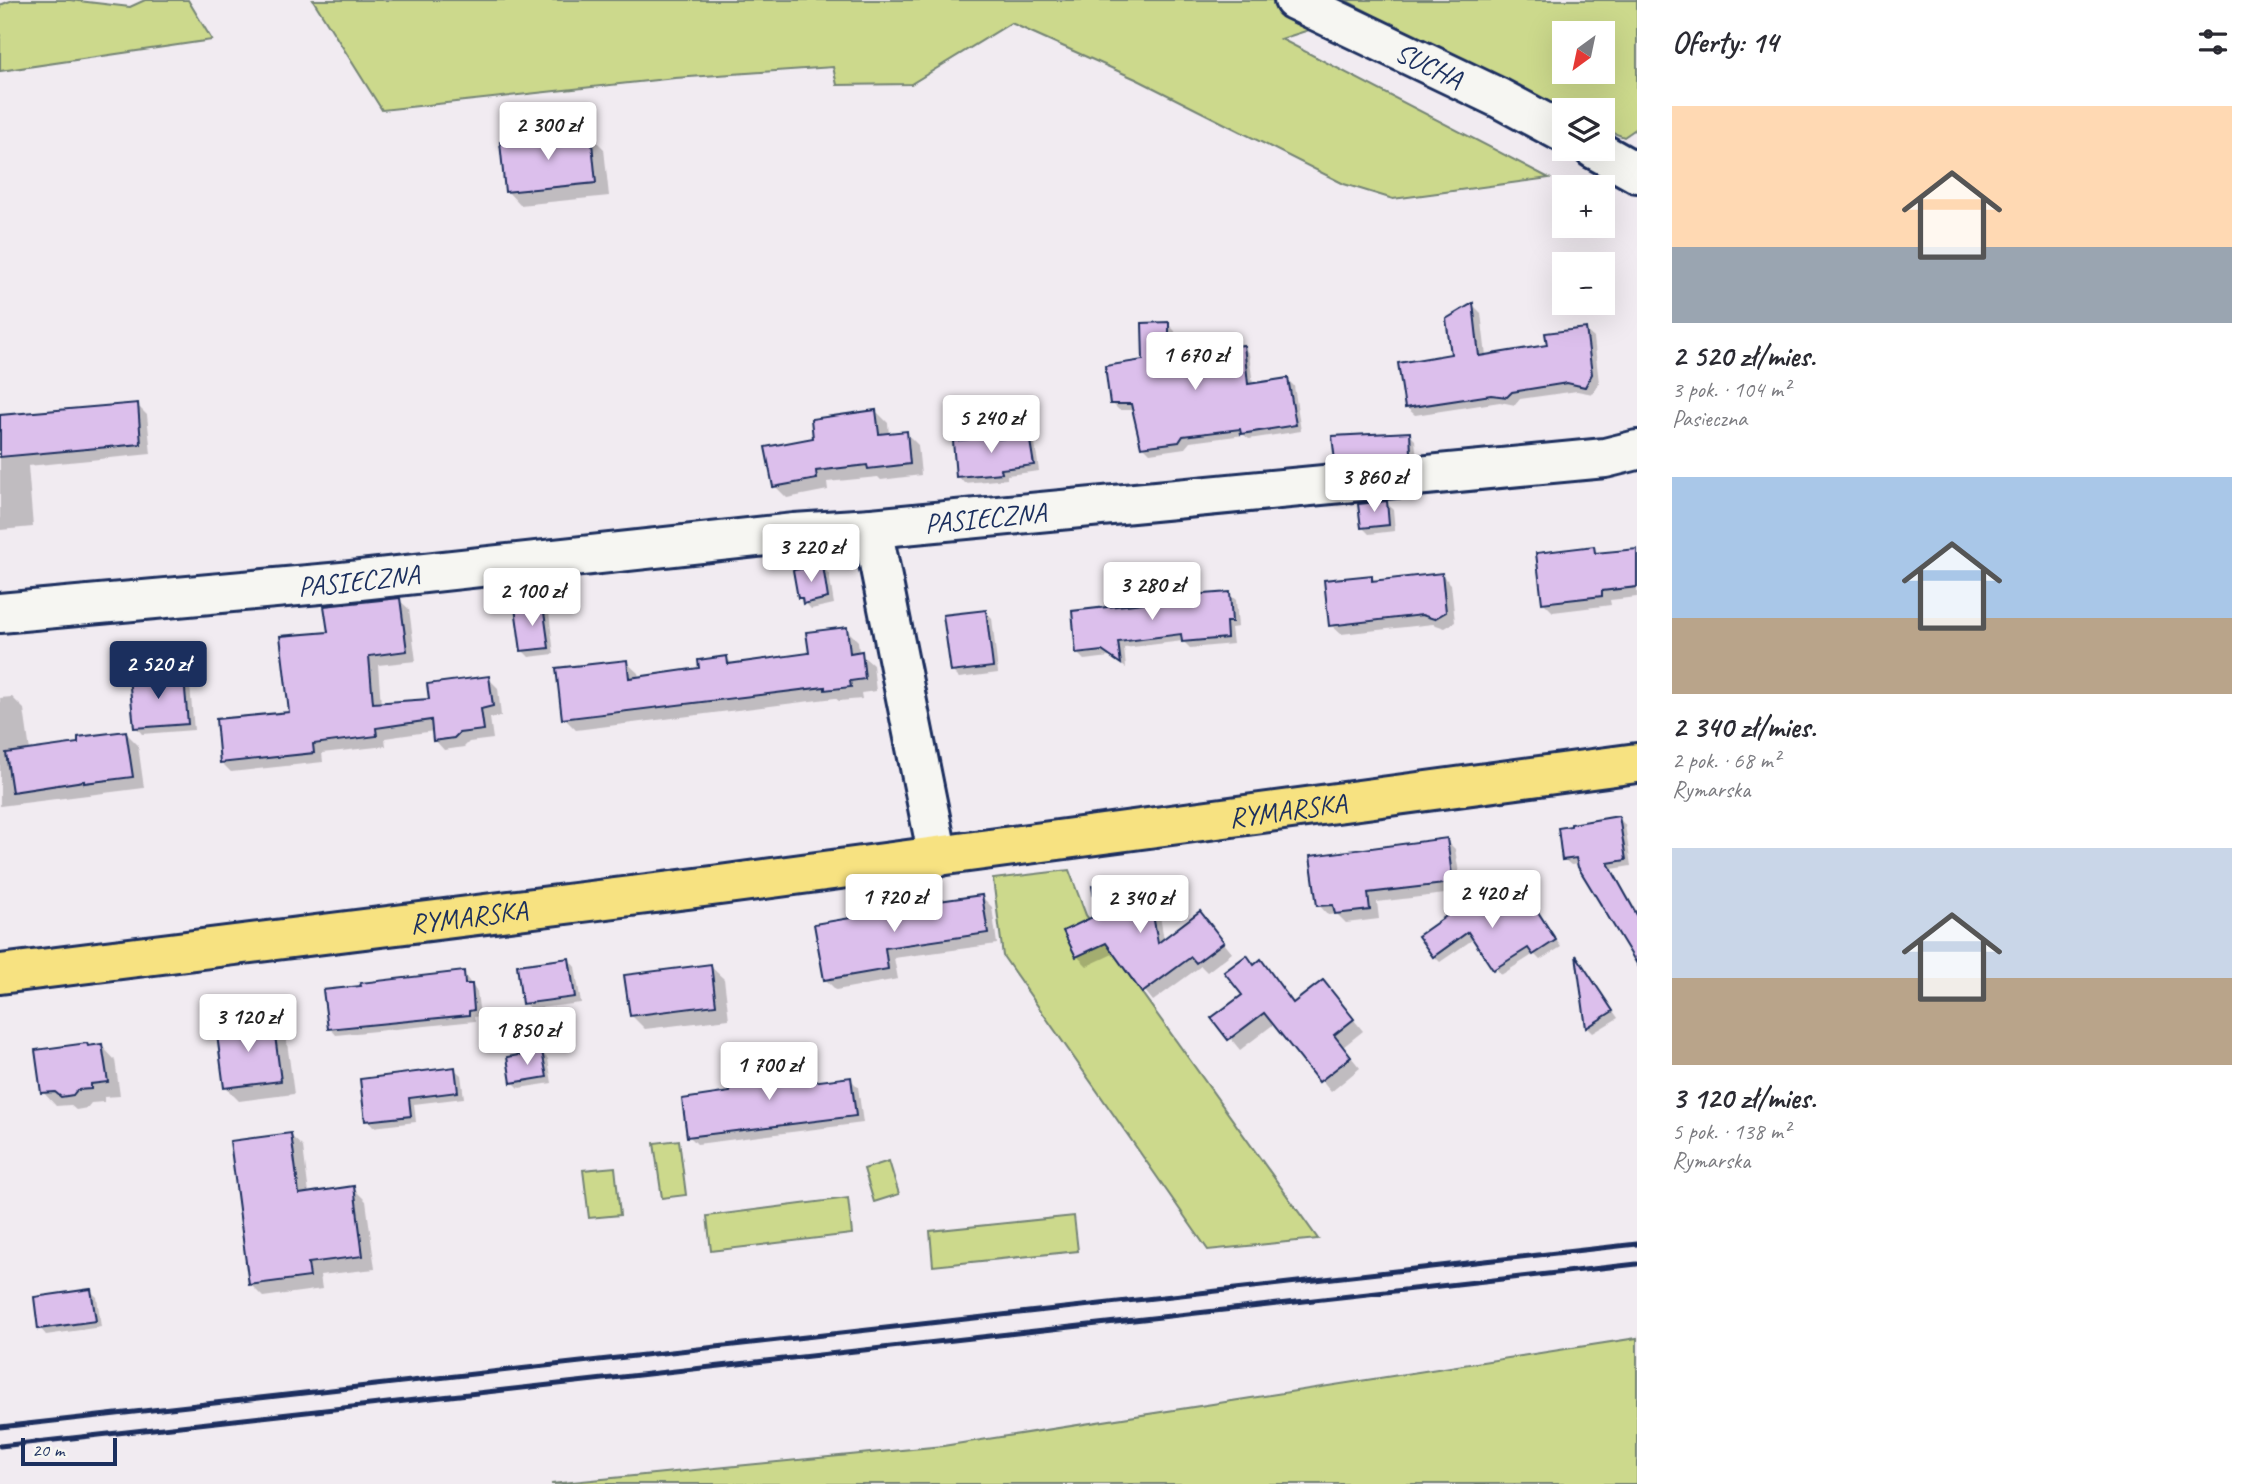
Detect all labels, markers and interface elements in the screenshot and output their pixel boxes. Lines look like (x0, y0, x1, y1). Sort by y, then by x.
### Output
north arrow (1552, 21, 1615, 84)
map controls (1552, 21, 1615, 315)
text: Oferty: 14 (1672, 23, 1778, 61)
icon: filters (2194, 23, 2232, 61)
street label: SUCHA (1390, 34, 1470, 96)
button: layers (1552, 98, 1615, 161)
pin: 2 300 zł (476, 102, 620, 162)
text: 2 300 zł (516, 110, 580, 139)
icon: home (1889, 152, 2015, 278)
button: + (1552, 175, 1615, 238)
button: − (1552, 252, 1615, 315)
pin: 1 670 zł (1123, 332, 1267, 392)
text: 2 520 zł/mies. (1672, 337, 1816, 375)
text: 1 670 zł (1162, 340, 1228, 369)
text: 3 pok. · 104 m² (1672, 375, 1790, 404)
pin: 5 240 zł (919, 396, 1063, 455)
text: 5 240 zł (959, 403, 1023, 432)
text: Pasieczna (1672, 404, 1747, 433)
pin: 3 860 zł (1302, 454, 1446, 514)
text: 3 860 zł (1341, 462, 1407, 491)
street label: PASIECZNA (923, 494, 1050, 540)
icon: home (1889, 523, 2015, 649)
pin: 3 220 zł (739, 524, 883, 584)
text: 3 220 zł (779, 532, 843, 561)
street label: PASIECZNA (296, 556, 423, 603)
pin: 3 280 zł (1080, 562, 1224, 622)
pin: 2 100 zł (460, 568, 604, 628)
text: 3 280 zł (1120, 570, 1184, 599)
text: 2 100 zł (500, 576, 564, 605)
pin: 2 520 zł (86, 642, 230, 701)
text: 2 520 zł (126, 649, 190, 678)
text: 2 340 zł/mies. (1672, 708, 1816, 746)
text: 2 pok. · 68 m² (1672, 746, 1780, 775)
text: Rymarska (1672, 775, 1750, 804)
street label: RYMARSKA (1227, 784, 1349, 835)
pin: 2 420 zł (1420, 870, 1564, 930)
pin: 1 720 zł (822, 874, 966, 934)
pin: 2 340 zł (1068, 876, 1212, 935)
text: 2 420 zł (1460, 878, 1524, 907)
text: 1 720 zł (862, 882, 926, 911)
text: 2 340 zł (1108, 883, 1172, 912)
street label: RYMARSKA (408, 891, 530, 941)
icon: home (1889, 894, 2015, 1020)
pin: 3 120 zł (176, 995, 320, 1054)
text: 3 120 zł (216, 1002, 280, 1031)
pin: 1 850 zł (455, 1007, 599, 1067)
text: 1 850 zł (495, 1015, 559, 1044)
pin: 1 700 zł (697, 1042, 841, 1102)
text: 1 700 zł (737, 1050, 801, 1079)
text: 3 120 zł/mies. (1672, 1079, 1816, 1117)
text: 5 pok. · 138 m² (1672, 1117, 1790, 1146)
text: Rymarska (1672, 1146, 1750, 1175)
scale bar (21, 1435, 117, 1467)
text: 20 m (32, 1438, 64, 1462)

